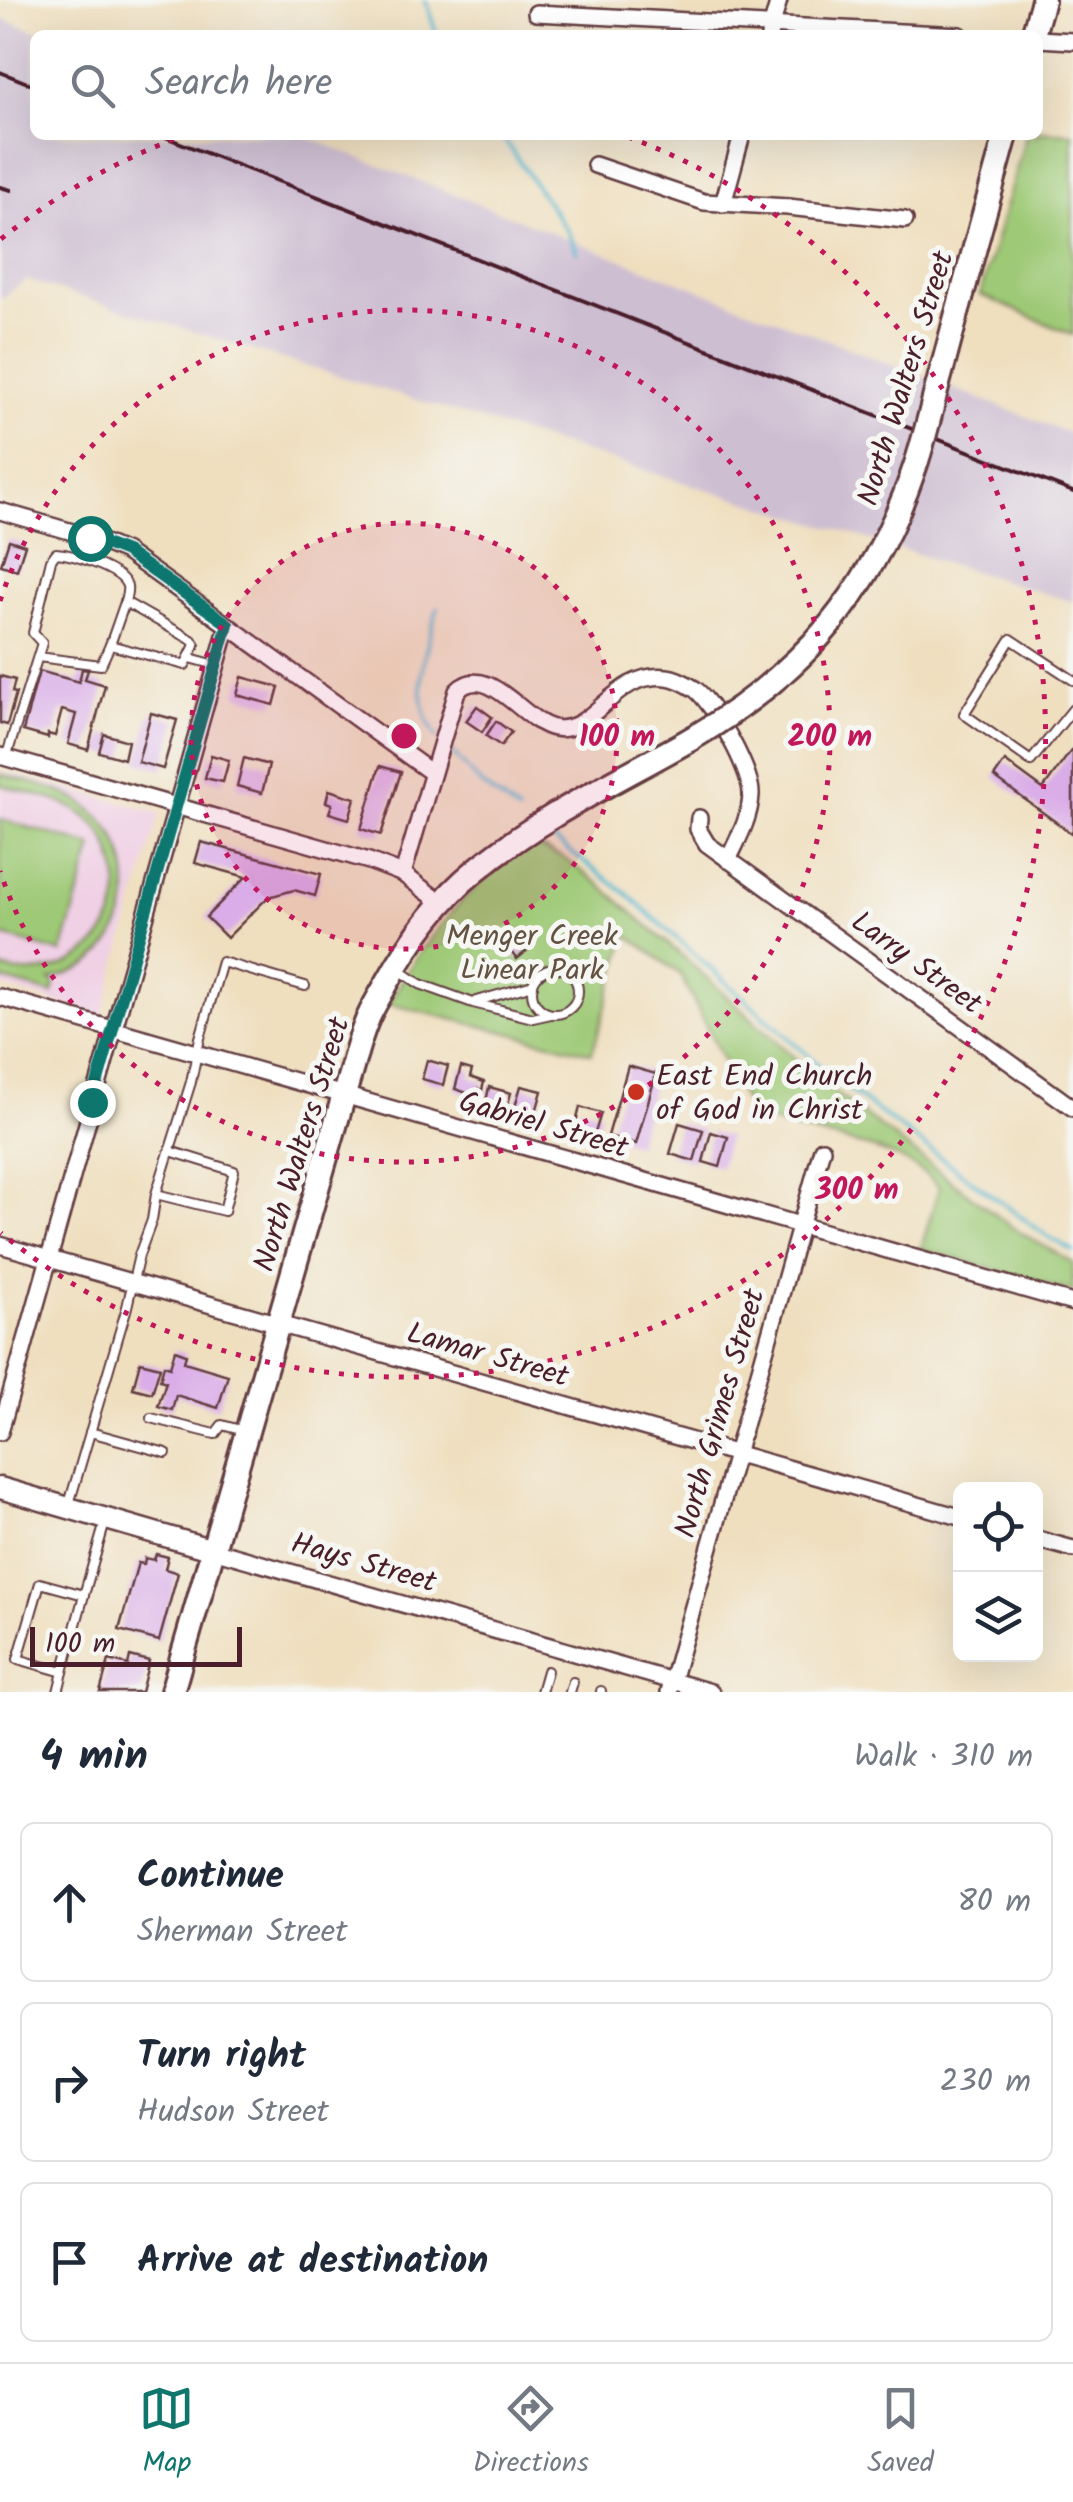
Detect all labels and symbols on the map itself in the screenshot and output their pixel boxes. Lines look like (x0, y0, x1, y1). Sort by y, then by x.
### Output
street label: North Walters Street (845, 245, 969, 512)
route start (68, 516, 114, 562)
text: 100 m (579, 714, 655, 762)
text: 200 m (788, 714, 872, 762)
centre of rings (386, 718, 422, 754)
street label: Larry Street (840, 899, 992, 1028)
park label: Menger Creek Linear Park (446, 913, 619, 995)
street label: North Walters Street (241, 1011, 365, 1278)
place label: East End Church of God in Christ (656, 1053, 872, 1135)
street label: Gabriel Street (453, 1079, 634, 1173)
route end (70, 1080, 116, 1126)
marker: East End Church of God in Christ (625, 1081, 647, 1103)
text: 300 m (814, 1167, 899, 1215)
street label: North Grimes Street (662, 1283, 780, 1544)
street label: Lamar Street (401, 1310, 574, 1402)
street label: Hays Street (285, 1520, 442, 1608)
scale bar (30, 1622, 242, 1666)

